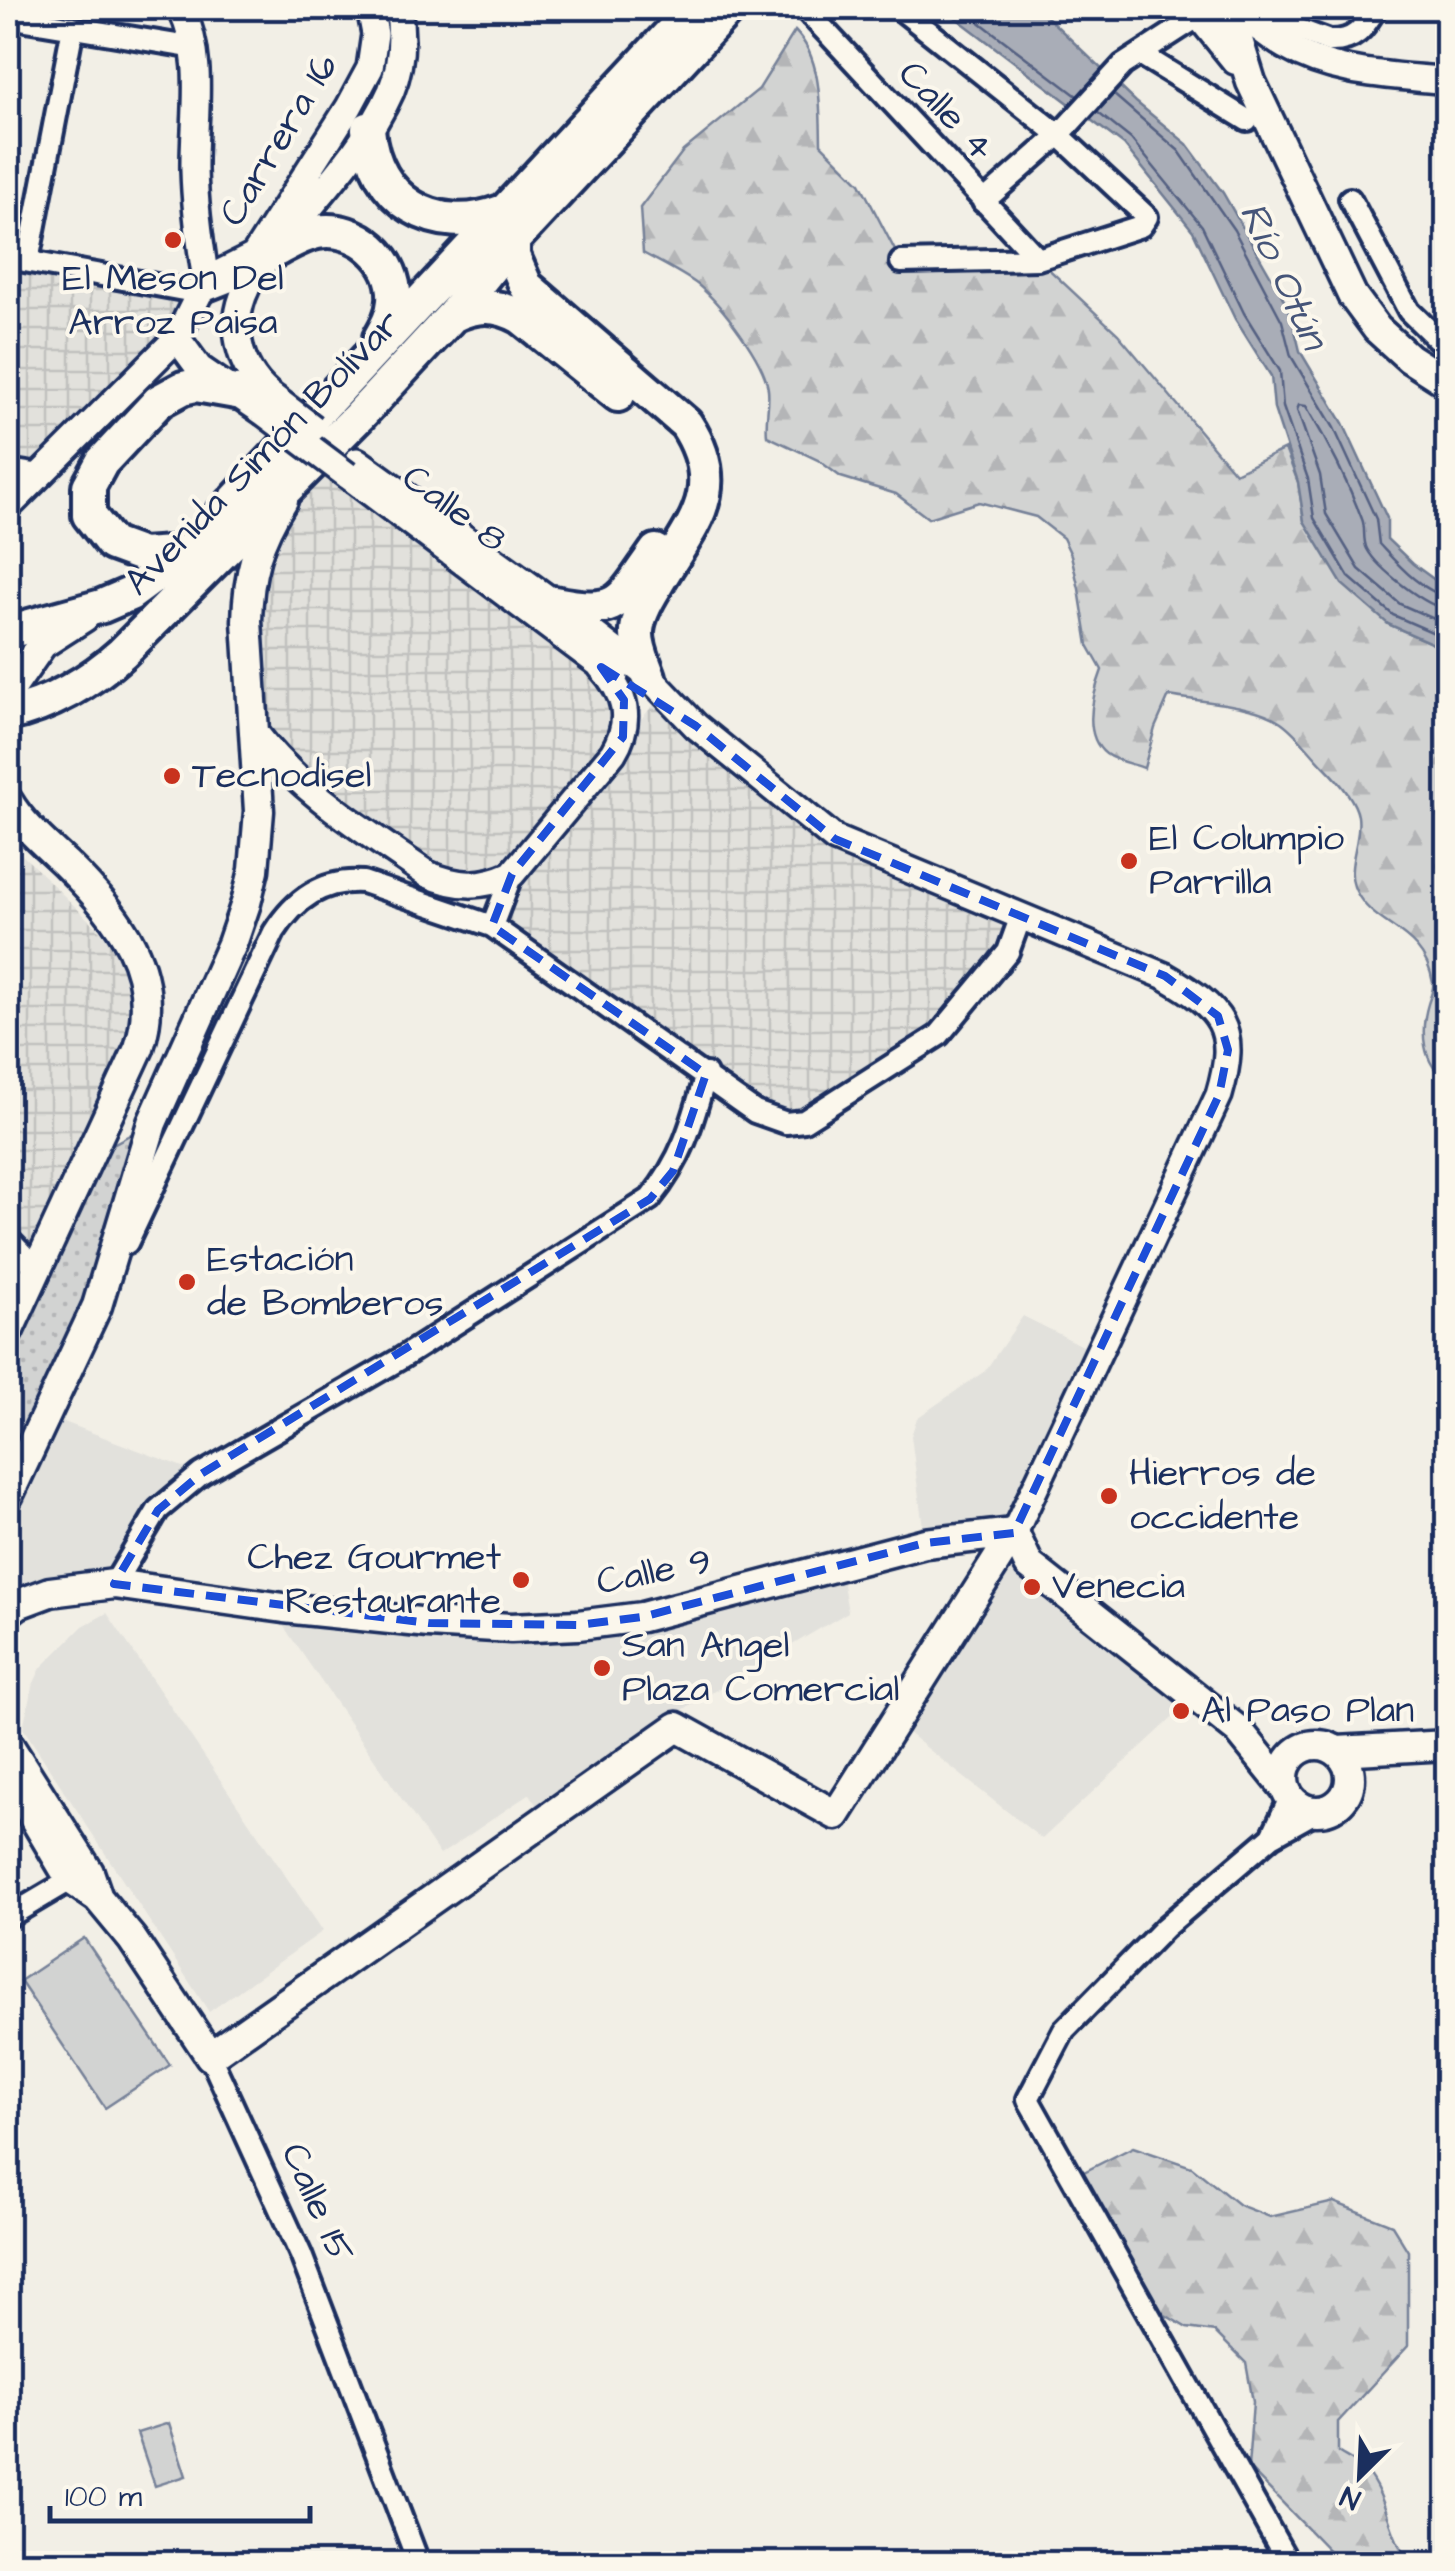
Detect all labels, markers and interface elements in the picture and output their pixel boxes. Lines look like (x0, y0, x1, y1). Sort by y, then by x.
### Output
street label: Carrera 16 (207, 44, 351, 236)
street label: Calle 4 (886, 49, 1006, 173)
water label: Río Otún (1225, 194, 1342, 361)
marker: El Meson Del Arroz Paisa (162, 229, 184, 251)
place label: El Meson Del Arroz Paisa (62, 253, 284, 349)
street label: Avenida Simón Bolívar (113, 299, 413, 607)
street label: Calle 8 (391, 453, 517, 565)
place label: Tecnodisel (192, 750, 372, 802)
marker: Tecnodisel (161, 765, 183, 787)
place label: El Columpio Parrilla (1149, 813, 1344, 909)
marker: El Columpio Parrilla (1118, 850, 1140, 872)
place label: Estación de Bomberos (207, 1234, 444, 1330)
marker: Estación de Bomberos (176, 1271, 198, 1293)
place label: Hierros de occidente (1129, 1448, 1316, 1544)
marker: Hierros de occidente (1098, 1485, 1120, 1507)
place label: Chez Gourmet Restaurante (247, 1532, 501, 1628)
street label: Calle 9 (592, 1535, 716, 1609)
place label: Venecia (1052, 1561, 1185, 1613)
marker: Chez Gourmet Restaurante (510, 1569, 532, 1591)
marker: Venecia (1021, 1576, 1043, 1598)
place label: San Angel Plaza Comercial (622, 1620, 899, 1716)
marker: San Angel Plaza Comercial (591, 1657, 613, 1679)
place label: Al Paso Plan (1201, 1685, 1414, 1737)
marker: Al Paso Plan (1170, 1700, 1192, 1722)
street label: Calle 15 (268, 2135, 366, 2271)
north arrow (1310, 2426, 1410, 2526)
scale bar (50, 2461, 310, 2523)
text: 100 m (65, 2476, 143, 2518)
text: N (1334, 2476, 1366, 2519)

